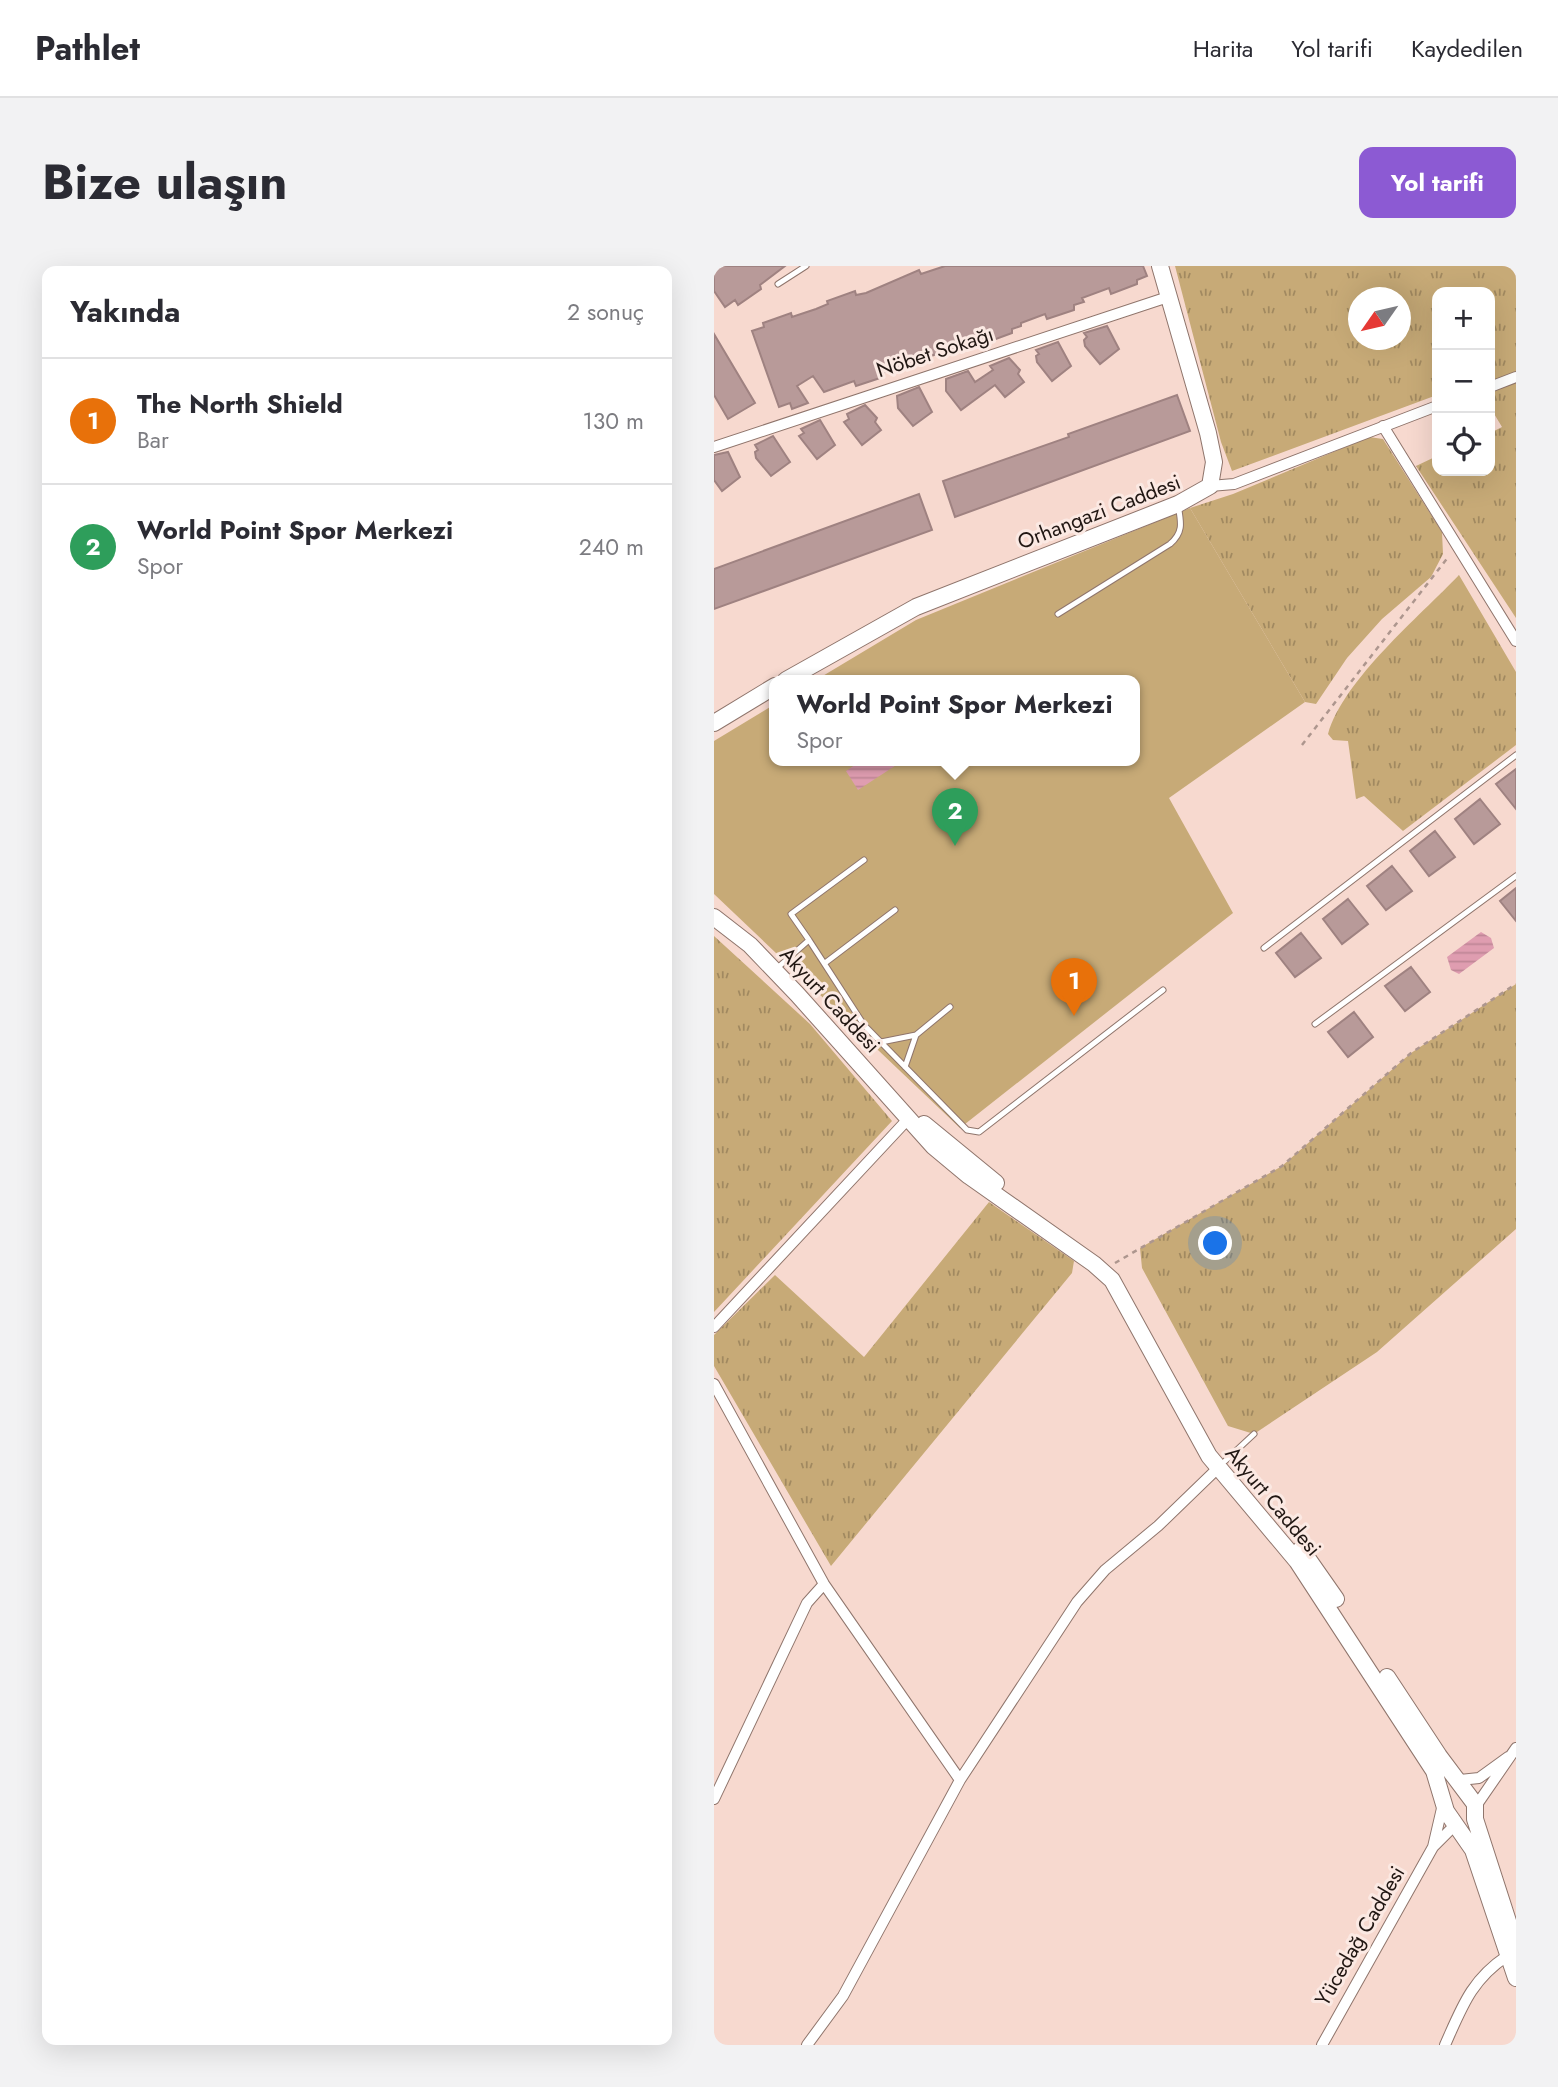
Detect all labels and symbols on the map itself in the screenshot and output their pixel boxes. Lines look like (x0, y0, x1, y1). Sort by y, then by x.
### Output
north arrow (1348, 287, 1411, 350)
street label: Nöbet Sokağı (873, 319, 997, 385)
street label: Orhangazi Caddesi (1013, 467, 1185, 557)
pin: 2 (932, 788, 978, 846)
street label: Akyurt Caddesi (773, 940, 887, 1060)
pin: 1 (1051, 958, 1097, 1016)
your location (1198, 1226, 1232, 1260)
street label: Akyurt Caddesi (1218, 1440, 1328, 1562)
street label: Yücedağ Caddesi (1308, 1860, 1412, 2012)

